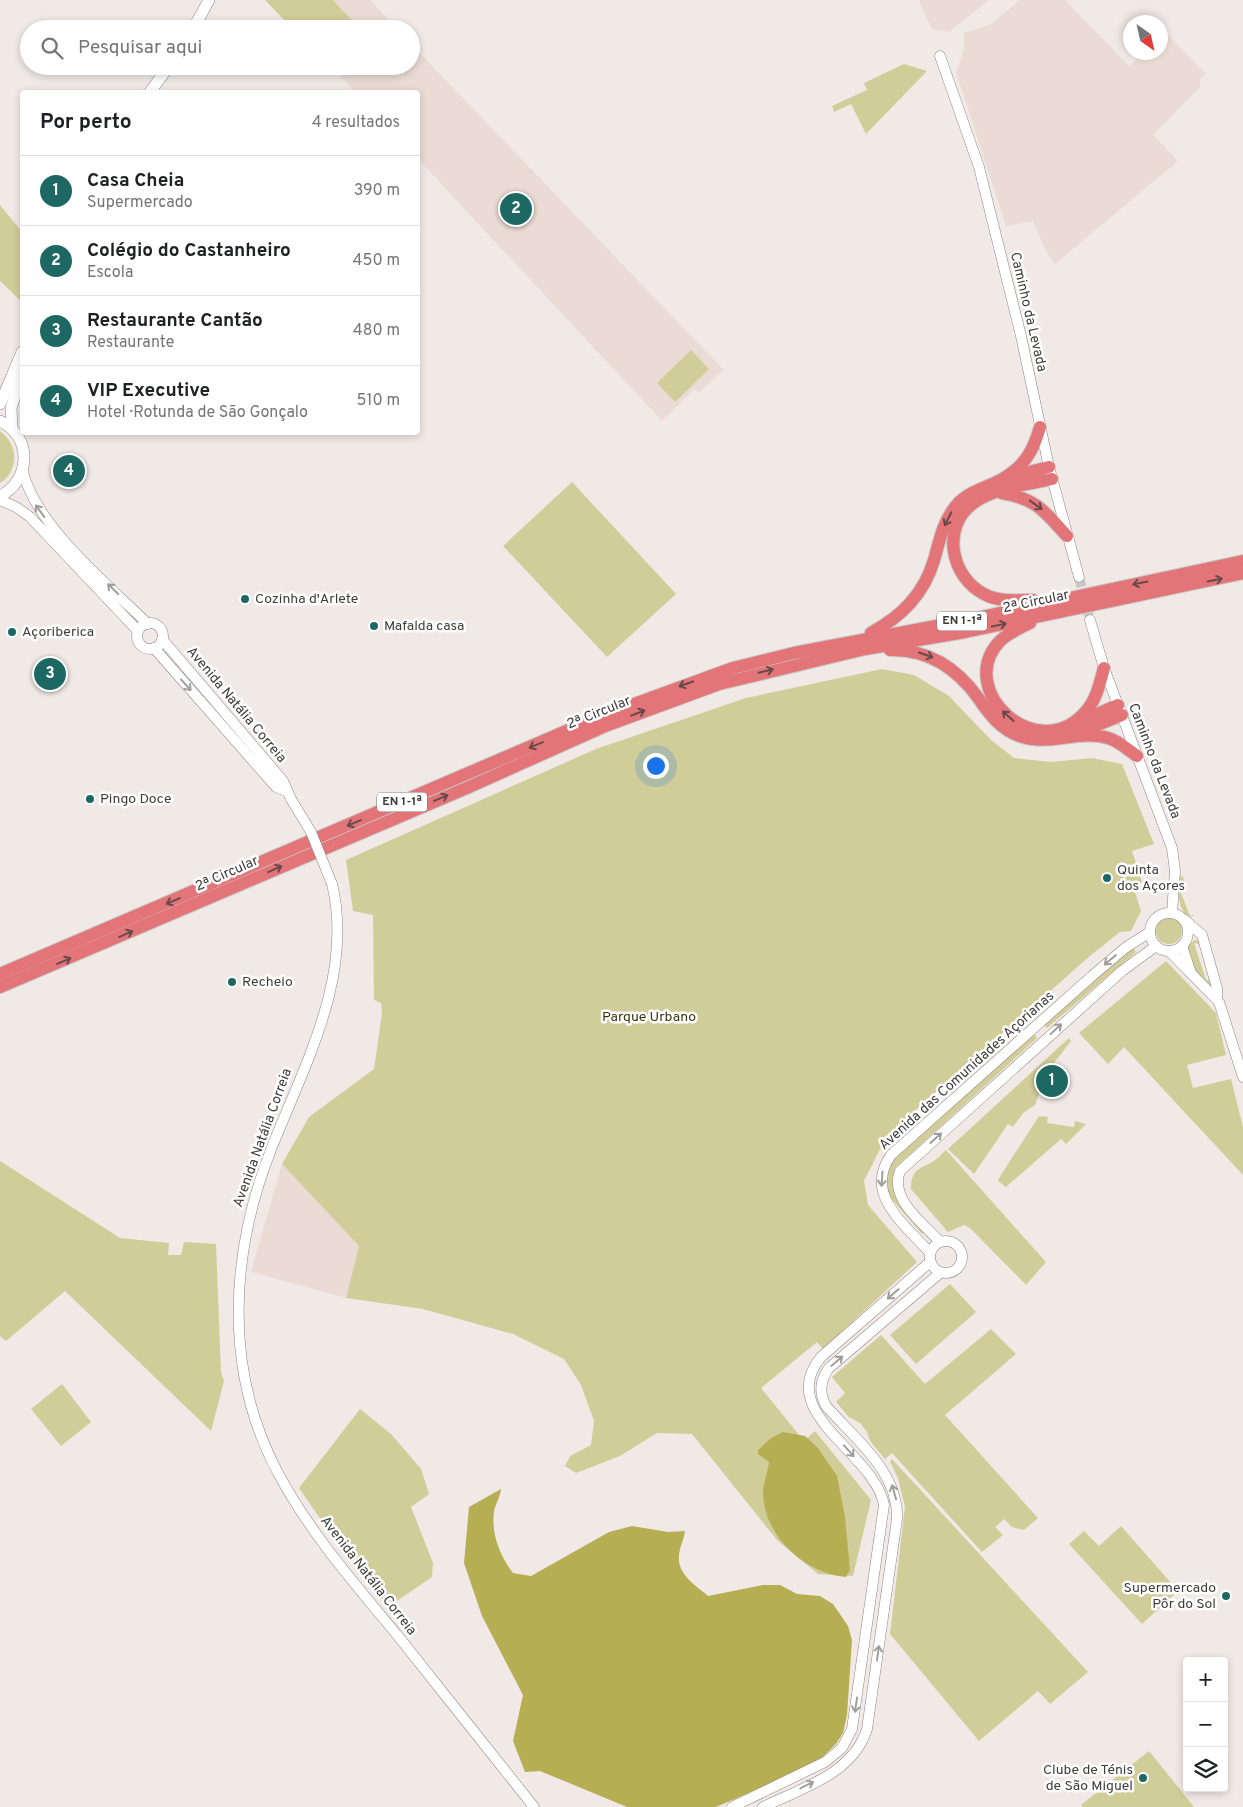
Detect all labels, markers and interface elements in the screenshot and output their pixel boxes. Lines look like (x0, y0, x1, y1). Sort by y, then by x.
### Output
north arrow (1123, 15, 1168, 60)
search box (20, 20, 420, 75)
icon: search (38, 34, 66, 62)
text: Pesquisar aqui (78, 36, 202, 60)
text: Por perto (40, 109, 132, 136)
text: 4 resultados (312, 113, 400, 133)
text: Casa Cheia (87, 169, 184, 193)
text: 1 (53, 181, 59, 201)
text: 390 m (354, 181, 400, 201)
pin: 2 (500, 190, 532, 228)
text: Supermercado (87, 193, 193, 213)
text: Colégio do Castanheiro (87, 239, 291, 263)
street label: Caminho da Levada (1006, 250, 1050, 374)
text: 2 (51, 251, 61, 271)
text: 450 m (353, 251, 400, 271)
text: Escola (87, 263, 133, 283)
text: Restaurante Cantão (87, 309, 263, 333)
text: 3 (51, 321, 61, 341)
text: 480 m (353, 321, 400, 341)
text: Restaurante (87, 333, 174, 353)
text: VIP Executive (87, 379, 210, 403)
text: 4 (51, 391, 61, 411)
text: 510 m (357, 391, 400, 411)
text: Hotel · Rotunda de São Gonçalo (87, 403, 308, 423)
pin: 4 (53, 452, 85, 490)
one-way arrow (1029, 500, 1043, 510)
one-way arrow (35, 504, 46, 518)
one-way arrow (943, 511, 953, 526)
one-way arrow (1207, 575, 1223, 584)
one-way arrow (1132, 579, 1148, 588)
one-way arrow (107, 583, 119, 596)
street label: 2ª Circular (1001, 587, 1071, 617)
place label: Cozinha d'Arlete (255, 591, 358, 608)
marker: Cozinha d'Arlete (239, 593, 251, 605)
road number: EN 1-1ª (937, 612, 987, 630)
place label: Mafalda casa (384, 618, 464, 635)
marker: Mafalda casa (368, 620, 380, 632)
one-way arrow (990, 620, 1006, 629)
place label: Açoriberica (22, 624, 94, 641)
marker: Açoriberica (6, 626, 18, 638)
street label: Avenida Natália Correia (182, 643, 290, 767)
one-way arrow (918, 651, 934, 660)
pin: 3 (34, 655, 66, 693)
one-way arrow (757, 666, 773, 675)
one-way arrow (180, 678, 192, 691)
one-way arrow (679, 680, 695, 689)
street label: 2ª Circular (565, 692, 634, 733)
street label: Caminho da Levada (1124, 701, 1184, 821)
one-way arrow (630, 708, 645, 717)
one-way arrow (1001, 710, 1014, 721)
one-way arrow (529, 740, 544, 750)
your location (643, 753, 669, 779)
place label: Pingo Doce (100, 791, 171, 808)
road number: EN 1-1ª (377, 792, 427, 812)
marker: Pingo Doce (84, 793, 96, 805)
one-way arrow (433, 793, 448, 802)
one-way arrow (347, 818, 362, 828)
street label: 2ª Circular (193, 852, 262, 895)
place label: Quinta dos Açores (1117, 862, 1185, 895)
one-way arrow (267, 864, 282, 874)
marker: Quinta dos Açores (1101, 872, 1113, 884)
one-way arrow (166, 896, 181, 906)
one-way arrow (118, 929, 133, 939)
one-way arrow (1104, 955, 1117, 966)
one-way arrow (56, 956, 71, 965)
place label: Recheio (242, 974, 293, 991)
marker: Recheio (226, 976, 238, 988)
street label: Avenida das Comunidades Açorianas (876, 988, 1058, 1154)
park label: Parque Urbano (602, 1009, 696, 1026)
one-way arrow (1050, 1023, 1063, 1035)
pin: 1 (1036, 1062, 1068, 1100)
street label: Avenida Natália Correia (230, 1066, 296, 1210)
one-way arrow (929, 1132, 942, 1143)
one-way arrow (877, 1171, 887, 1187)
one-way arrow (887, 1288, 900, 1300)
one-way arrow (831, 1355, 844, 1367)
one-way arrow (843, 1445, 855, 1458)
one-way arrow (888, 1485, 898, 1501)
street label: Avenida Natália Correia (316, 1513, 420, 1639)
place label: Supermercado Pôr do Sol (1124, 1580, 1216, 1613)
marker: Supermercado Pôr do Sol (1220, 1590, 1232, 1602)
one-way arrow (873, 1645, 883, 1661)
map controls (1183, 1657, 1228, 1792)
button: + (1183, 1657, 1228, 1702)
one-way arrow (851, 1697, 861, 1713)
button: − (1183, 1702, 1228, 1747)
button: layers (1183, 1747, 1228, 1792)
place label: Clube de Ténis de São Miguel (1043, 1762, 1133, 1795)
marker: Clube de Ténis de São Miguel (1137, 1772, 1149, 1784)
one-way arrow (799, 1780, 814, 1790)

